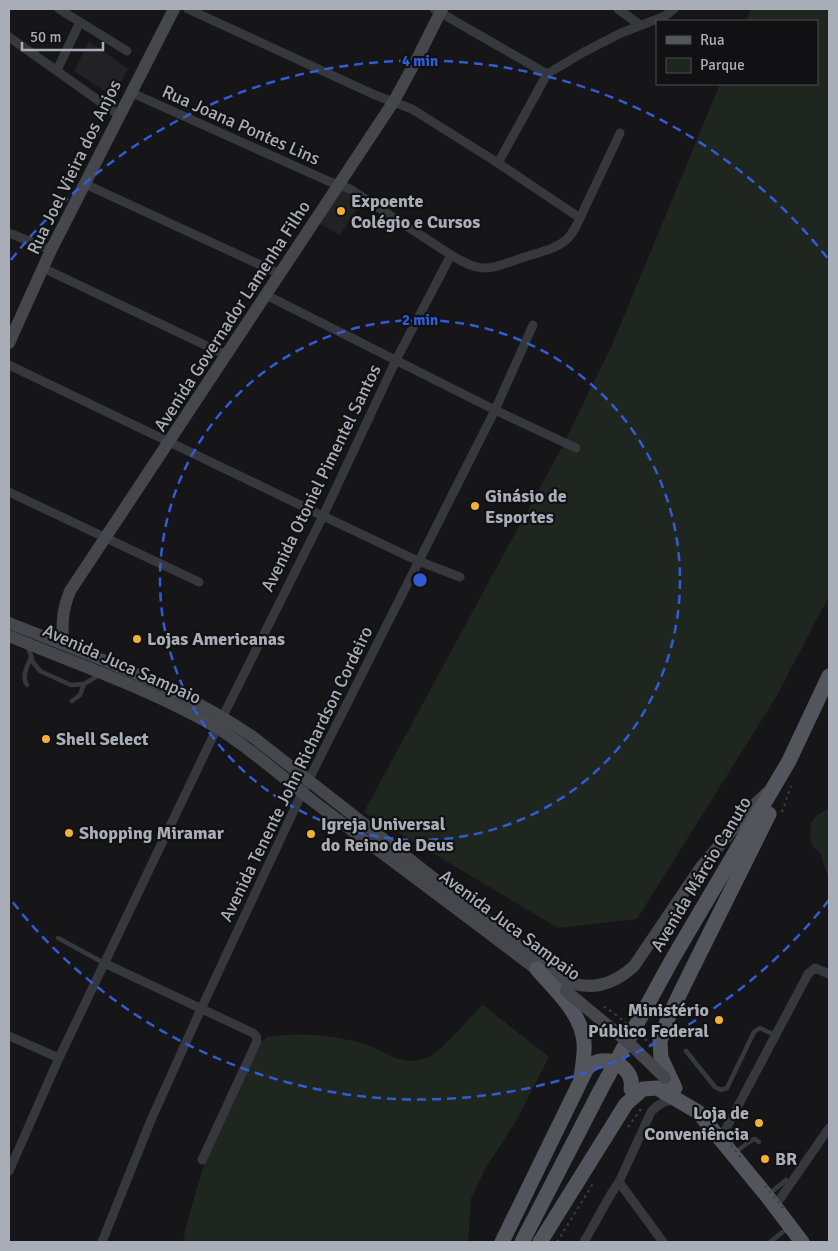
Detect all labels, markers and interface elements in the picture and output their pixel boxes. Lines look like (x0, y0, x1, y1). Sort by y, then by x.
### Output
scale bar (22, 20, 104, 52)
legend (656, 20, 818, 85)
text: 50 m (30, 28, 61, 46)
text: Rua (700, 31, 725, 49)
text: 4 min (402, 52, 438, 70)
text: Parque (700, 56, 745, 74)
street label: Rua Joel Vieira dos Anjos (22, 76, 126, 258)
street label: Rua Joana Pontes Lins (159, 80, 323, 170)
place label: Expoente Colégio e Cursos (351, 190, 480, 233)
street label: Avenida Governador Lamenha Filho (149, 196, 315, 436)
marker: Expoente Colégio e Cursos (335, 205, 347, 217)
text: 2 min (402, 311, 438, 329)
street label: Avenida Otoniel Pimentel Santos (256, 361, 386, 595)
place label: Ginásio de Esportes (485, 485, 567, 528)
marker: Ginásio de Esportes (469, 500, 481, 512)
centre of rings (411, 571, 429, 589)
street label: Avenida Juca Sampaio (39, 619, 205, 709)
street label: Avenida Tenente John Richardson Cordeiro (215, 623, 377, 925)
place label: Lojas Americanas (147, 628, 285, 650)
marker: Lojas Americanas (131, 633, 143, 645)
place label: Shell Select (56, 728, 149, 750)
marker: Shell Select (40, 733, 52, 745)
street label: Avenida Márcio Canuto (646, 793, 756, 955)
place label: Igreja Universal do Reino de Deus (321, 813, 454, 856)
place label: Shopping Miramar (79, 822, 225, 844)
marker: Shopping Miramar (63, 827, 75, 839)
marker: Igreja Universal do Reino de Deus (305, 828, 317, 840)
street label: Avenida Juca Sampaio (435, 865, 585, 985)
place label: Ministério Público Federal (588, 999, 709, 1042)
marker: Ministério Público Federal (713, 1014, 725, 1026)
place label: Loja de Conveniência (644, 1102, 749, 1145)
marker: Loja de Conveniência (753, 1117, 765, 1129)
place label: BR (775, 1148, 797, 1170)
marker: BR (759, 1153, 771, 1165)

